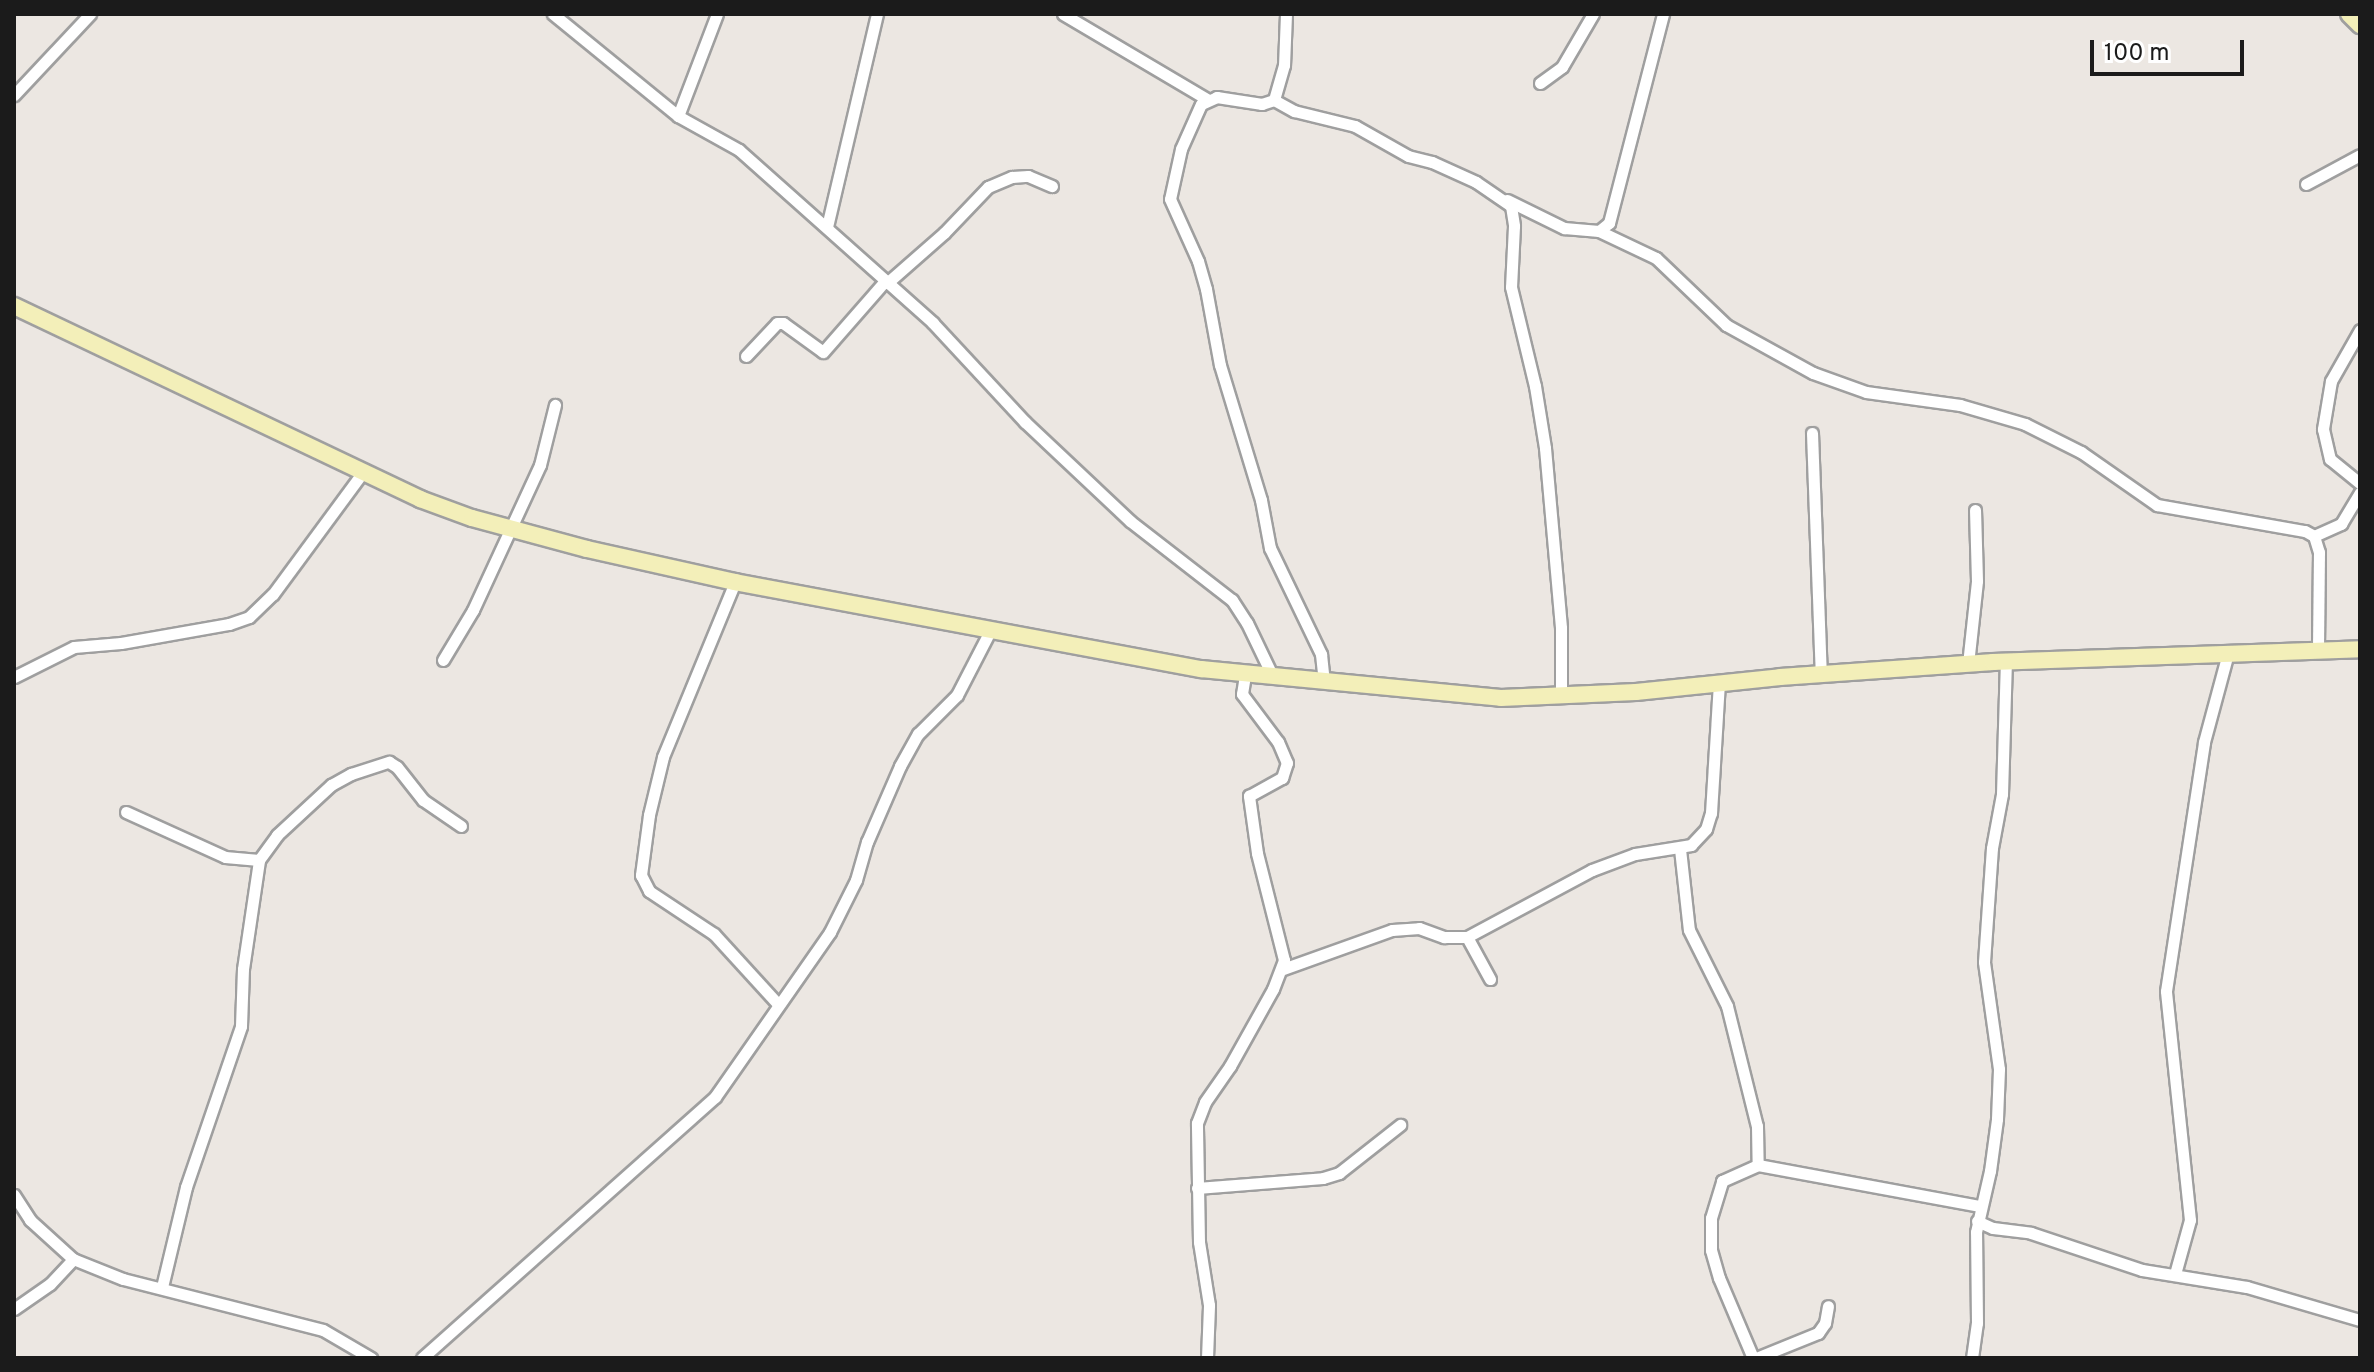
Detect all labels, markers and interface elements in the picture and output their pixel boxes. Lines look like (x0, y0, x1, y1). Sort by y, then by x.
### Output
scale bar (2094, 24, 2248, 74)
text: 100 m (2104, 39, 2170, 69)

